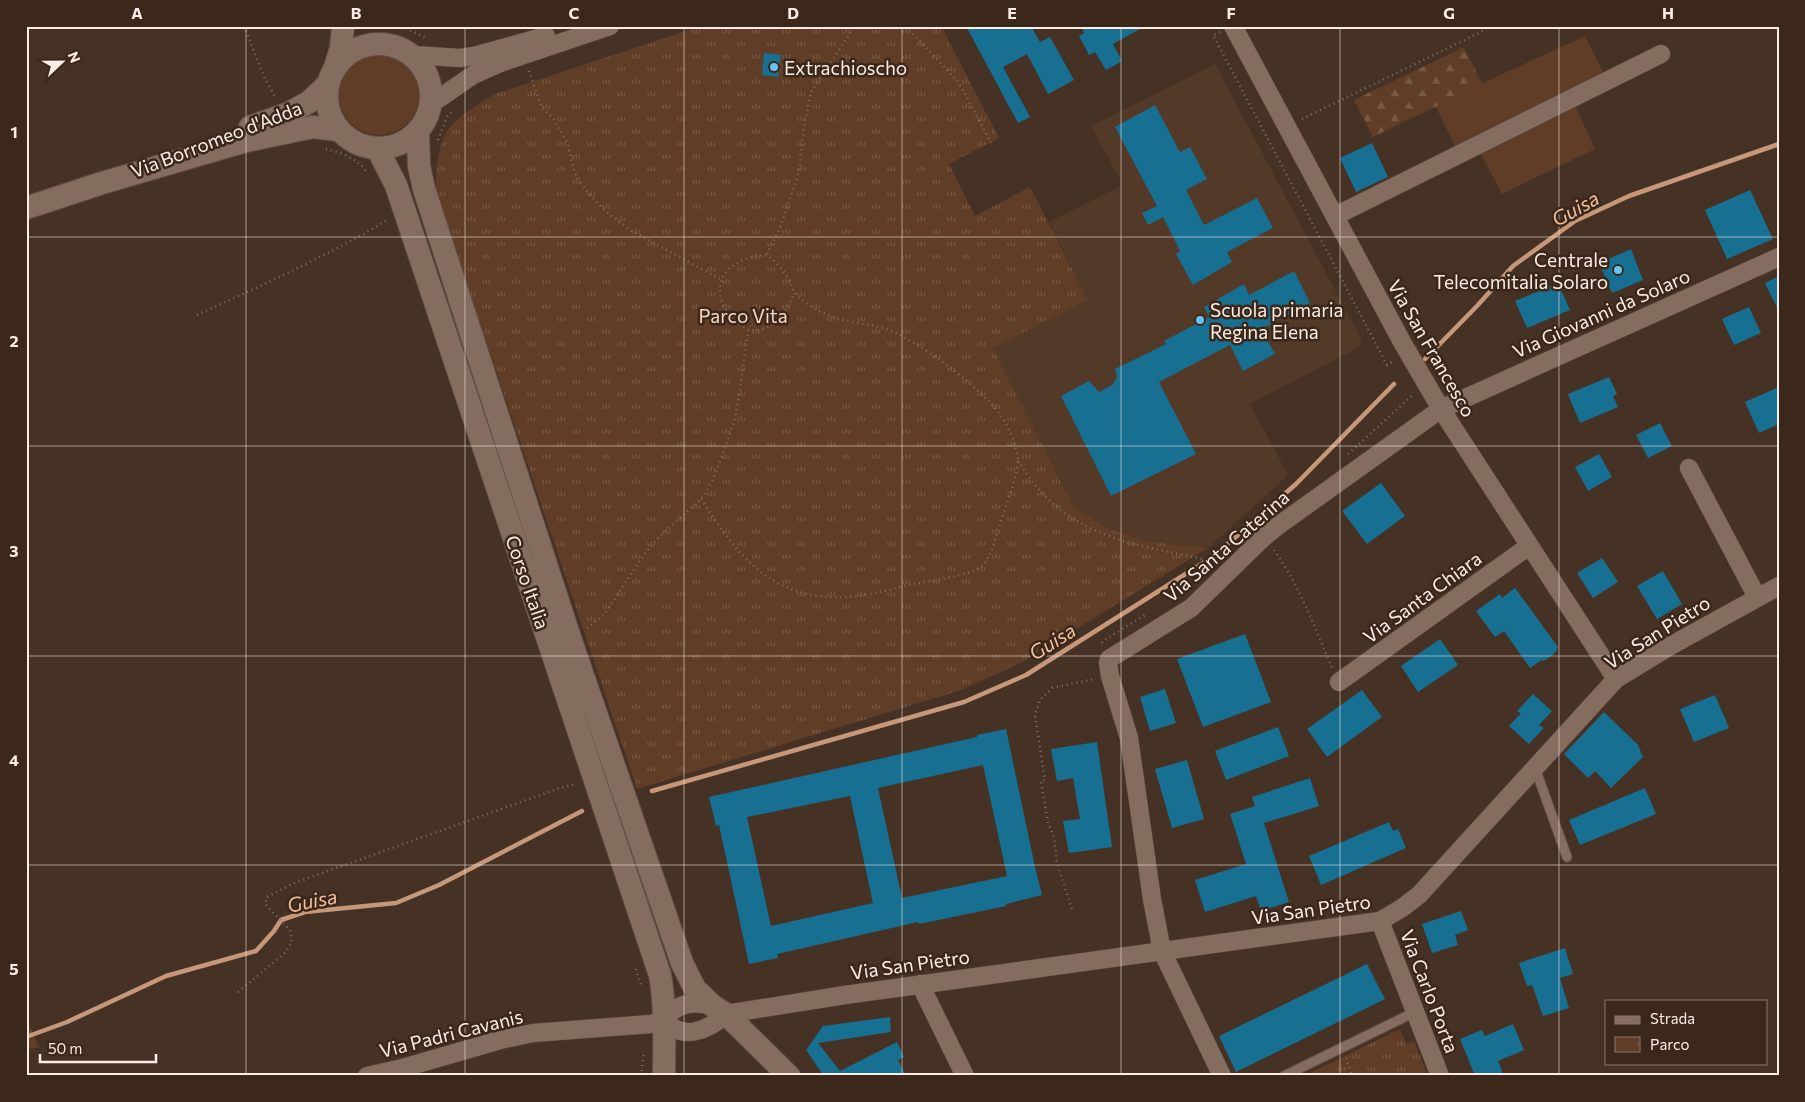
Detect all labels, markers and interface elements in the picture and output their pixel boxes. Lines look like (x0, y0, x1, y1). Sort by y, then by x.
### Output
text: A (131, 3, 143, 22)
text: B (351, 3, 362, 22)
text: C (569, 3, 580, 22)
text: D (787, 3, 799, 22)
text: E (1007, 3, 1017, 22)
text: F (1226, 3, 1236, 22)
text: G (1443, 3, 1455, 22)
text: H (1662, 3, 1674, 22)
north arrow (38, 38, 88, 88)
text: N (65, 49, 84, 65)
place label: Extrachioscho (784, 56, 907, 79)
marker: Extrachioscho (768, 61, 780, 73)
street label: Via Borromeo d'Adda (127, 96, 305, 182)
text: 1 (10, 122, 18, 141)
water label: Guisa (1547, 185, 1603, 231)
place label: Centrale Telecomitalia Solaro (1433, 248, 1608, 293)
street label: Via Giovanni da Solaro (1509, 264, 1693, 362)
marker: Centrale Telecomitalia Solaro (1612, 264, 1624, 276)
street label: Via San Francesco (1383, 275, 1481, 421)
place label: Scuola primaria Regina Elena (1210, 298, 1344, 343)
park label: Parco Vita (698, 304, 788, 327)
marker: Scuola primaria Regina Elena (1194, 314, 1206, 326)
text: 2 (9, 331, 19, 350)
street label: Via Santa Caterina (1159, 485, 1293, 607)
street label: Corso Italia (501, 532, 555, 632)
text: 3 (9, 541, 19, 560)
street label: Via Santa Chiara (1358, 546, 1486, 648)
street label: Via San Pietro (1600, 590, 1714, 674)
water label: Guisa (1024, 617, 1080, 665)
text: 4 (9, 750, 19, 769)
water label: Guisa (285, 883, 339, 917)
street label: Via San Pietro (1250, 889, 1372, 929)
street label: Via Carlo Porta (1396, 926, 1464, 1056)
street label: Via San Pietro (849, 944, 971, 984)
text: 5 (9, 959, 19, 978)
legend (1605, 1000, 1768, 1064)
street label: Via Padri Cavanis (377, 1004, 525, 1062)
text: Strada (1650, 1009, 1695, 1027)
scale bar (40, 1032, 156, 1064)
text: Parco (1650, 1035, 1689, 1053)
text: 50 m (48, 1039, 82, 1057)

